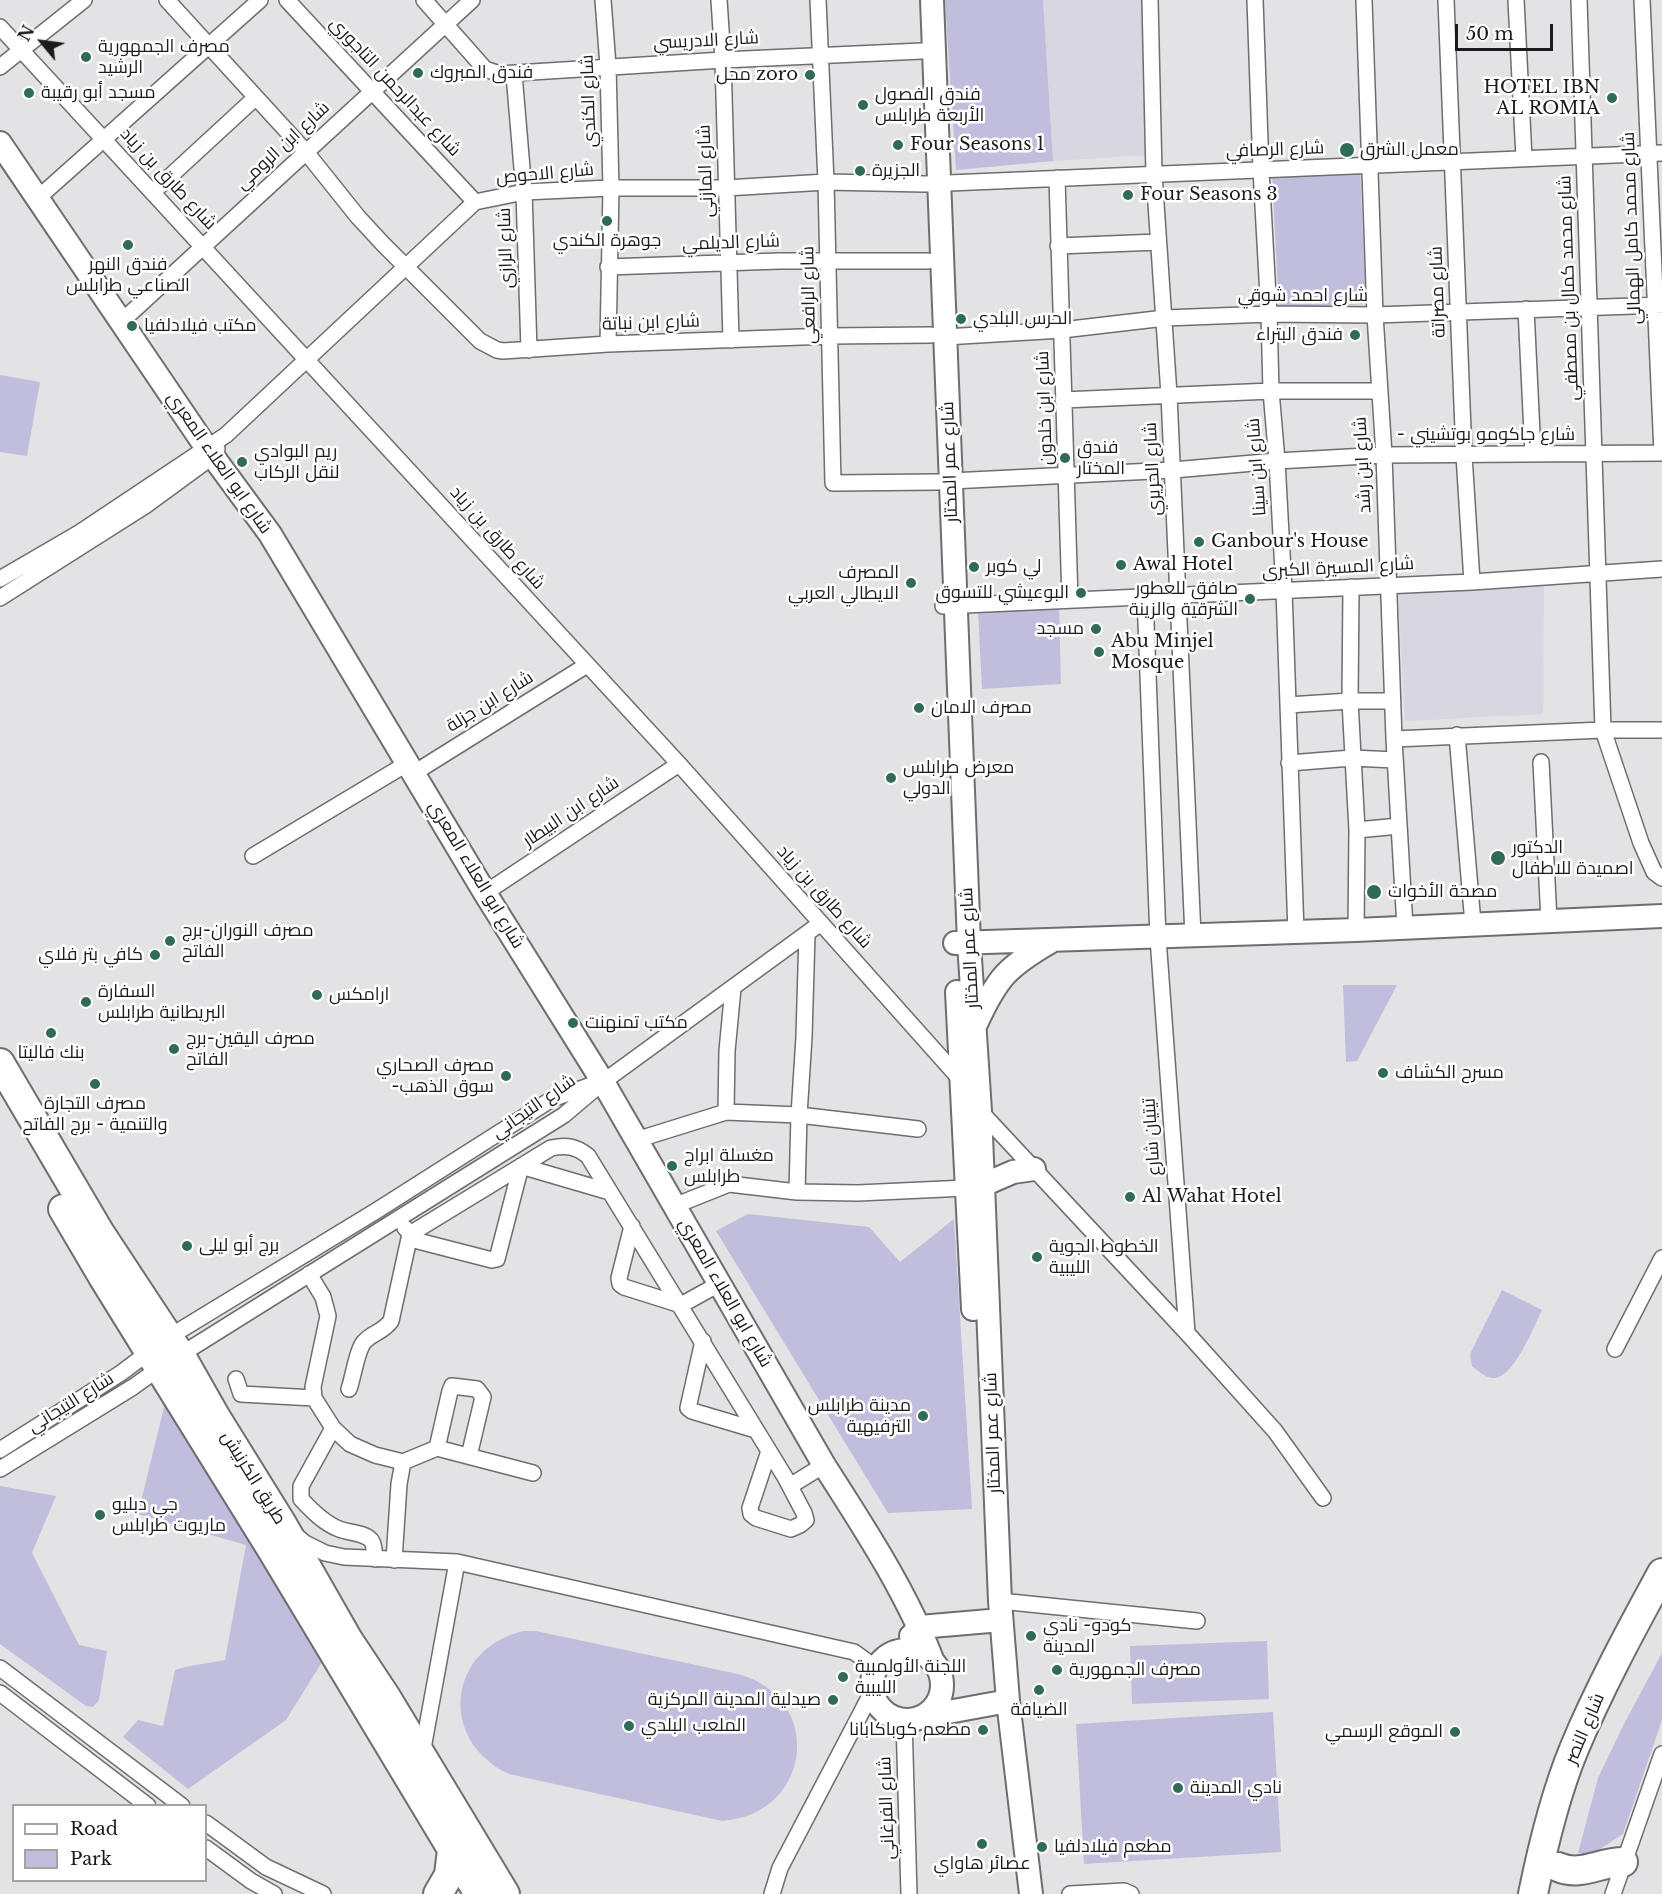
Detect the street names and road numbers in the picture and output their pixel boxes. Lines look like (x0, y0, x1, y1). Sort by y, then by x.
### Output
street label: شارع عبدالرحمن التاجوري (325, 13, 465, 161)
street label: شارع الادريسي (653, 27, 759, 55)
street label: شارع الكندي (577, 54, 601, 148)
street label: شارع ابن الرومي (232, 97, 334, 195)
street label: شارع طارق بن زياد (115, 123, 221, 235)
street label: شارع المازني (694, 124, 718, 218)
street label: شارع محمد كامل الهمالي (1618, 131, 1646, 325)
street label: شارع الرصافي (1225, 137, 1325, 163)
street label: شارع الاحوص (495, 159, 595, 189)
street label: شارع محمد كمال بن مصطفي (1554, 175, 1584, 401)
street label: شارع الرازي (494, 207, 518, 289)
street label: شارع الديلمي (682, 230, 780, 256)
street label: شارع الرافعي (797, 246, 821, 344)
street label: شارع مصراتة (1426, 246, 1450, 338)
street label: شارع احمد شوقي (1238, 285, 1368, 307)
street label: شارع ابن نباتة (602, 310, 700, 336)
street label: شارع ابن خلدون (1032, 350, 1058, 466)
street label: شارع ابو العلاء المعري (162, 388, 276, 538)
street label: شارع عمر المختار (937, 401, 963, 523)
street label: شارع ابن رشد (1350, 416, 1376, 514)
street label: شارع ابن سينا (1243, 417, 1271, 517)
street label: شارع الحريري (1140, 422, 1166, 516)
street label: - شارع جاكومو بوتشيني (1397, 424, 1575, 446)
street label: شارع طارق بن زياد (445, 482, 549, 594)
street label: شارع المسيرة الكبرى (1261, 553, 1415, 583)
street label: شارع ابن جزلة (443, 667, 537, 737)
street label: شارع ابن البيطار (519, 772, 623, 852)
street label: شارع ابو العلاء المعري (423, 797, 529, 953)
street label: شارع طارق بن زياد (772, 841, 876, 953)
street label: شارع عمر المختار (956, 887, 984, 1009)
street label: شارع التيجاني (488, 1070, 580, 1144)
street label: تيتيان شارع (1139, 1097, 1165, 1177)
street label: شارع ابو العلاء المعري (674, 1215, 776, 1371)
street label: شارع التيجاني (24, 1368, 118, 1438)
street label: شارع عمر المختار (980, 1372, 1006, 1494)
street label: طريق الكرنيش (216, 1427, 290, 1529)
street label: شارع النصر (1560, 1690, 1610, 1768)
street label: شارع الفرغاني (874, 1756, 900, 1860)

